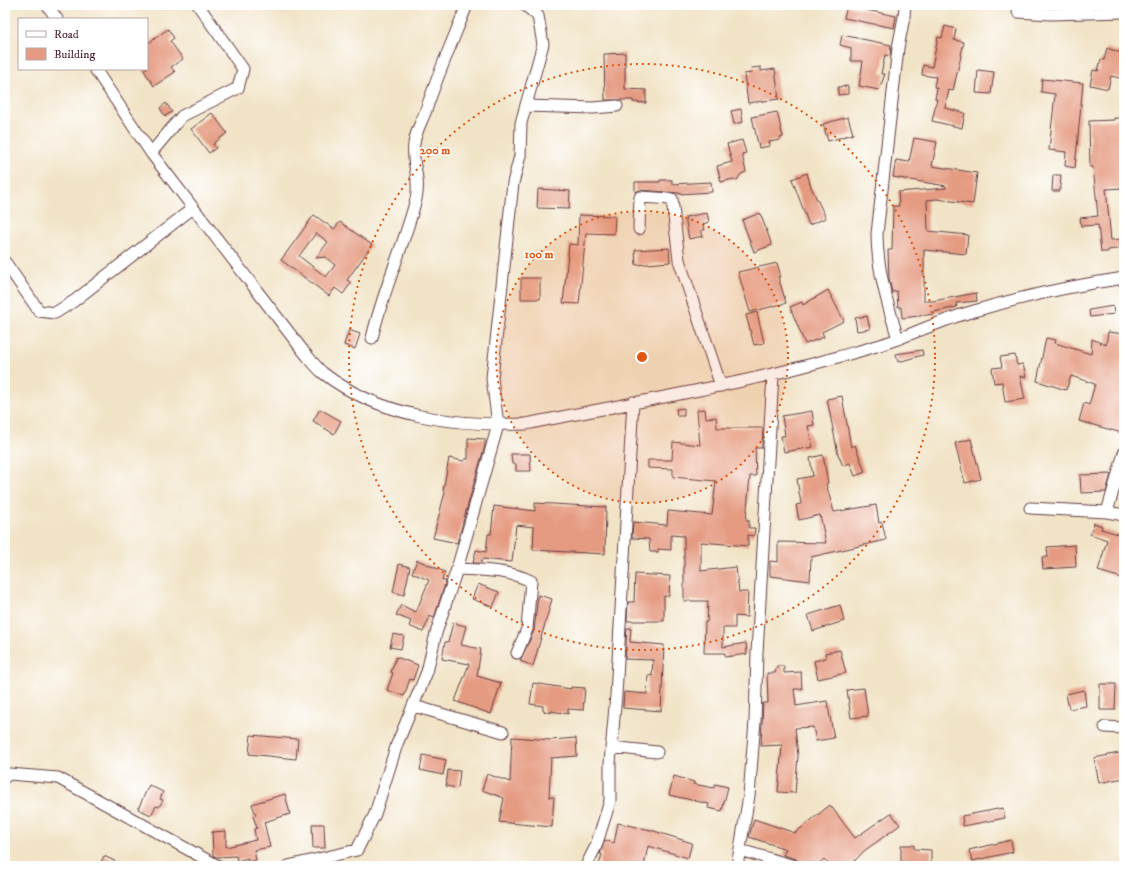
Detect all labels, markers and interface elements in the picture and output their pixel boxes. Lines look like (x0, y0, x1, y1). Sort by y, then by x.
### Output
legend (18, 18, 148, 70)
text: Road (54, 27, 79, 42)
text: Building (54, 47, 95, 62)
text: 200 m (420, 143, 450, 158)
text: 100 m (525, 247, 553, 262)
centre of rings (635, 350, 649, 364)

